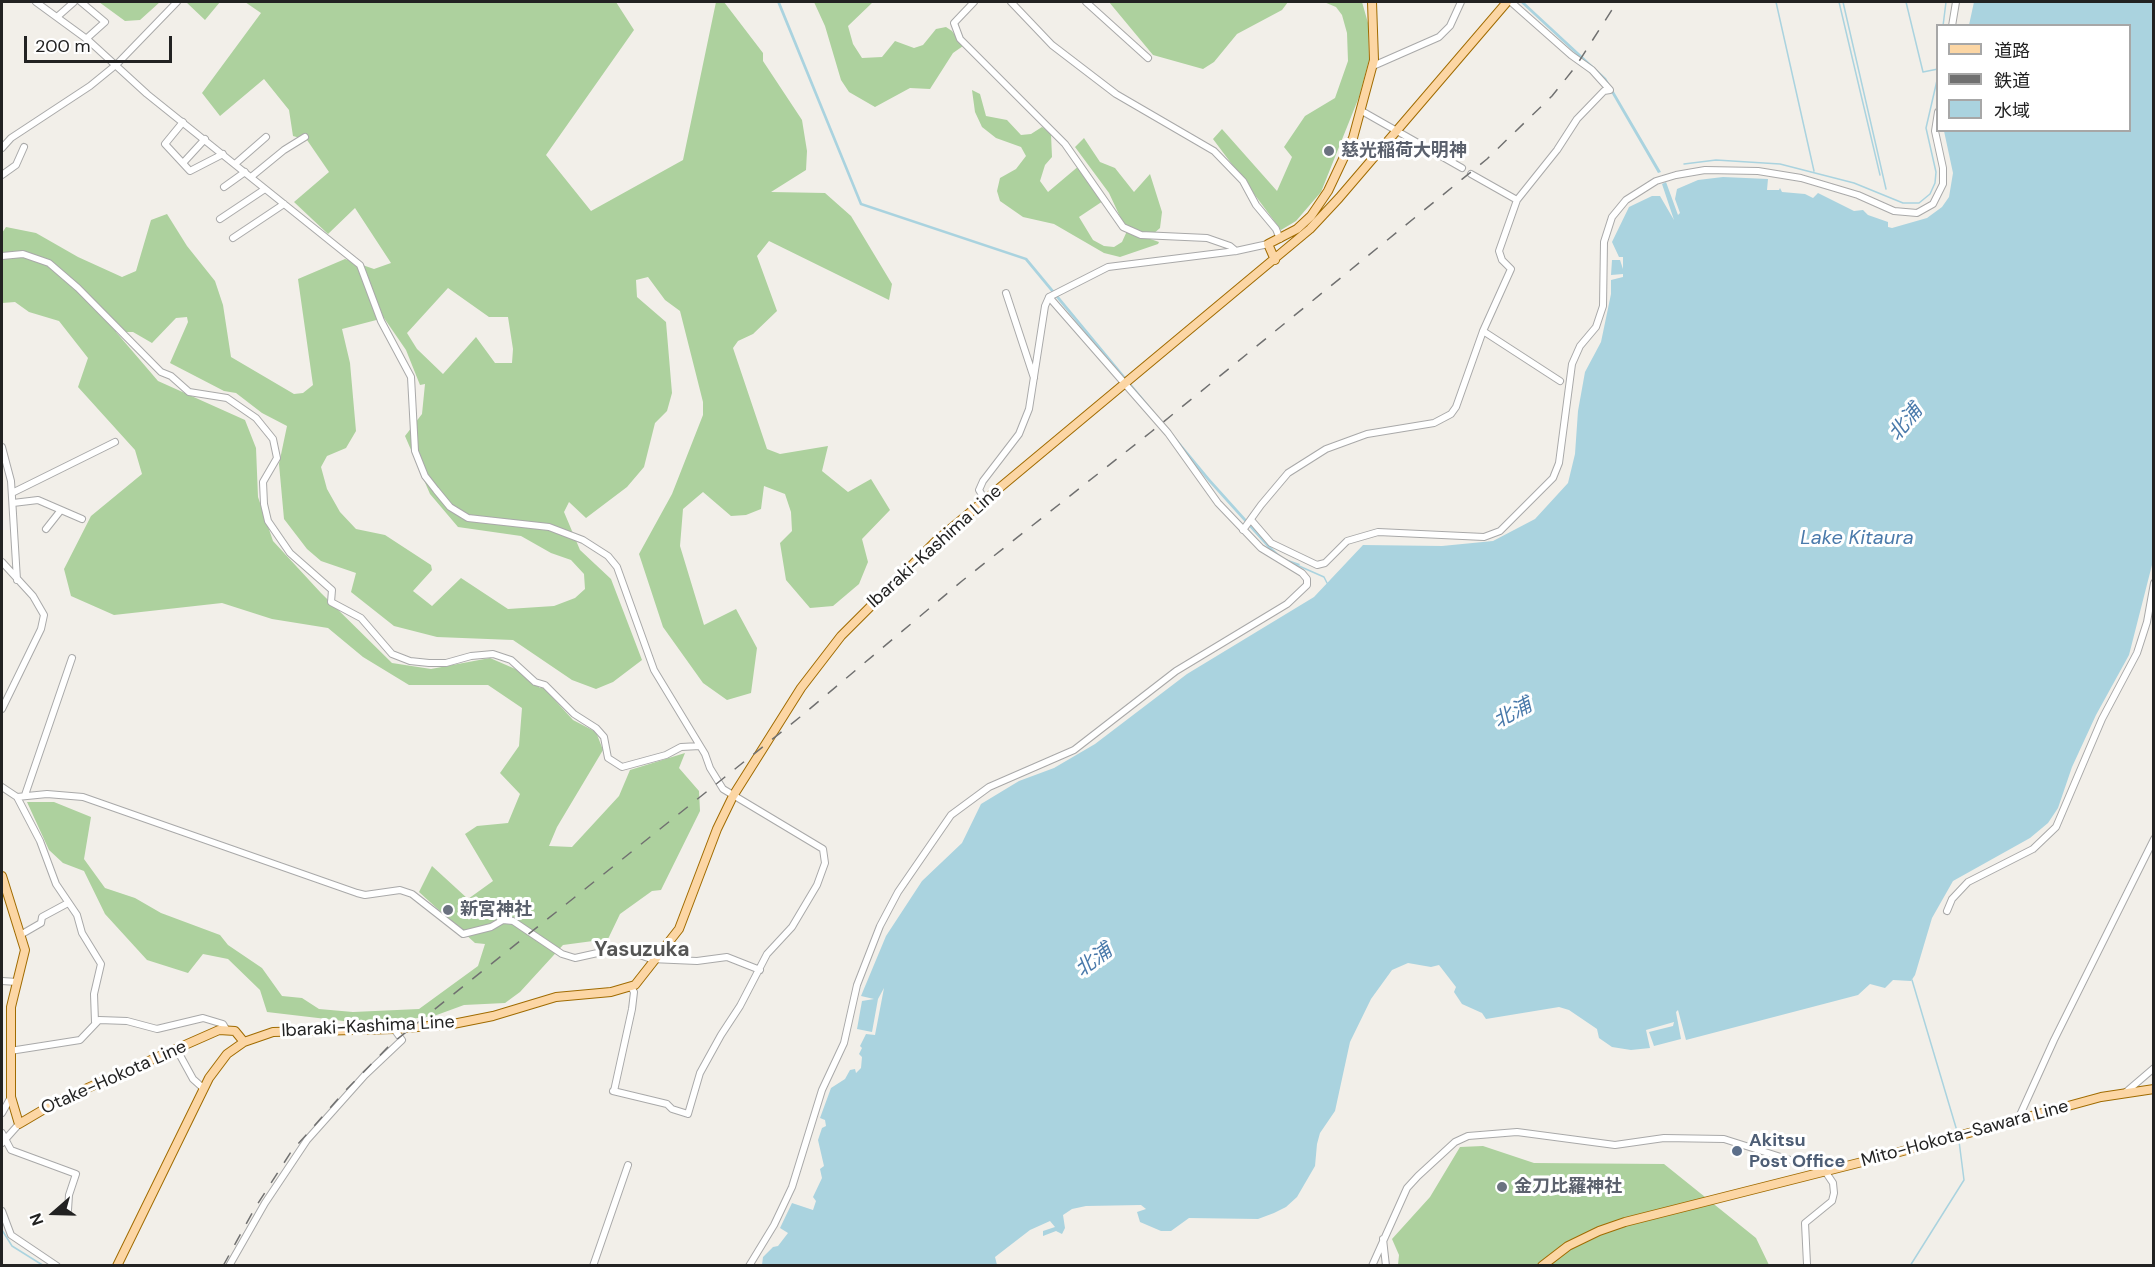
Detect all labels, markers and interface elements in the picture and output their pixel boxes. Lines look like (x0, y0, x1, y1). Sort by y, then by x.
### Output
scale bar (27, 24, 176, 62)
legend (1936, 24, 2131, 132)
text: 200 m (35, 34, 91, 58)
text: 道路 (1994, 39, 2030, 63)
text: 鉄道 (1994, 69, 2030, 93)
text: 水域 (1994, 99, 2030, 123)
place label: 慈光稲荷大明神 (1341, 140, 1467, 162)
marker: 慈光稲荷大明神 (1322, 144, 1336, 158)
water label: 北浦 (1884, 400, 1928, 446)
street label: Ibaraki-Kashima Line (863, 481, 1007, 613)
water label: Lake Kitaura (1800, 527, 1914, 551)
water label: 北浦 (1490, 694, 1536, 734)
place label: 新宮神社 (460, 899, 532, 921)
marker: 新宮神社 (441, 903, 455, 917)
district label: Yasuzuka (594, 937, 690, 963)
water label: 北浦 (1071, 939, 1117, 983)
street label: Ibaraki-Kashima Line (281, 1012, 455, 1042)
street label: Otake-Hokota Line (38, 1036, 190, 1120)
street label: Mito-Hokota-Sawara Line (1859, 1096, 2071, 1172)
place label: Akitsu Post Office (1749, 1130, 1845, 1172)
marker: Akitsu Post Office (1730, 1144, 1744, 1158)
place label: 金刀比羅神社 (1514, 1176, 1622, 1198)
marker: 金刀比羅神社 (1495, 1180, 1509, 1194)
north arrow (24, 1183, 84, 1243)
text: N (25, 1210, 48, 1228)

